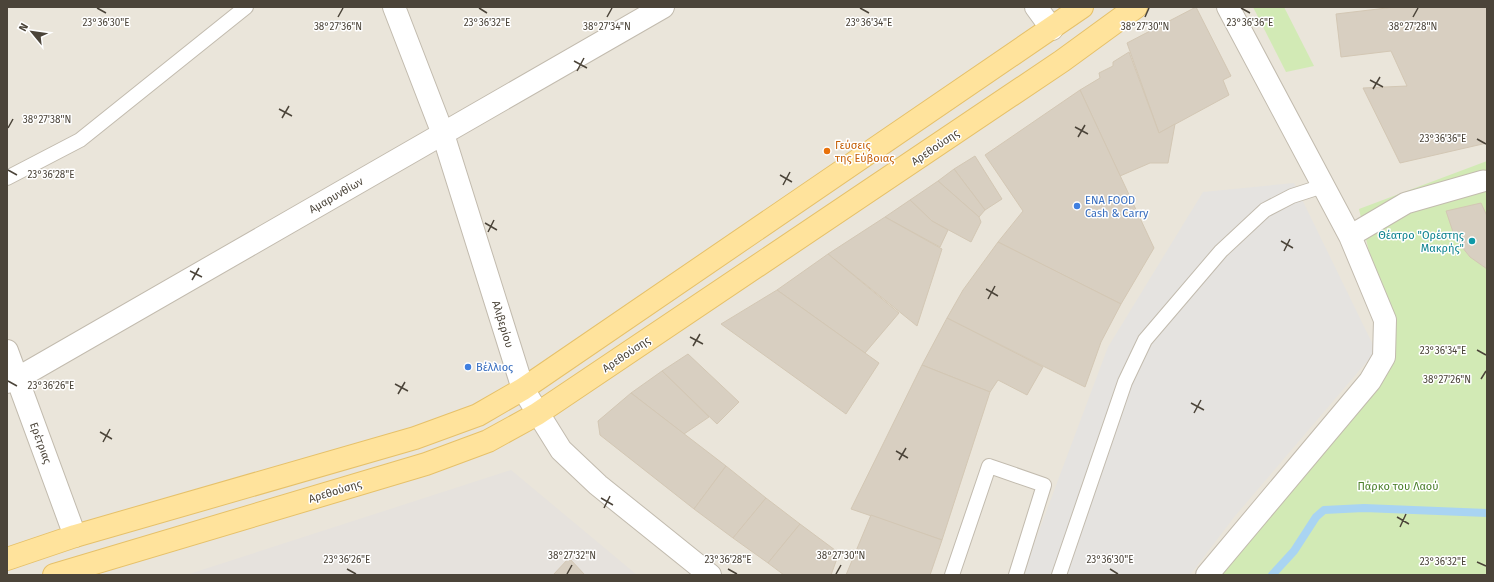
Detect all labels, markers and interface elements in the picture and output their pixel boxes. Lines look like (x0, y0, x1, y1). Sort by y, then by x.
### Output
north arrow (12, 12, 52, 52)
text: 23°36'30"E (82, 17, 130, 29)
text: 23°36'32"E (464, 17, 510, 29)
text: 23°36'34"E (846, 17, 892, 29)
text: 23°36'36"E (1227, 17, 1273, 29)
text: N (16, 21, 31, 34)
text: 38°27'36"N (314, 21, 362, 33)
text: 38°27'34"N (583, 21, 631, 33)
text: 38°27'30"N (1121, 21, 1169, 33)
text: 38°27'28"N (1389, 21, 1437, 33)
text: 38°27'38"N (23, 114, 71, 126)
street label: Αρεθούσης (909, 127, 962, 168)
text: 23°36'36"E (1420, 133, 1466, 145)
place label: Γεύσεις της Εύβοιας (834, 139, 894, 165)
marker: Γεύσεις της Εύβοιας (822, 146, 832, 156)
text: 23°36'28"E (27, 169, 75, 181)
street label: Αμαρυνθίων (307, 174, 366, 216)
place label: ENA FOOD Cash & Carry (1085, 194, 1149, 220)
marker: ENA FOOD Cash & Carry (1072, 201, 1082, 211)
place label: Θέατρο "Ορέστης Μακρής" (1378, 229, 1464, 255)
marker: Θέατρο "Ορέστης Μακρής" (1467, 236, 1477, 246)
street label: Αλιβερίου (489, 299, 516, 349)
street label: Αρεθούσης (600, 334, 653, 375)
text: 23°36'34"E (1420, 345, 1466, 357)
place label: Βέλλιος (476, 361, 513, 374)
marker: Βέλλιος (463, 362, 473, 372)
text: 38°27'26"N (1423, 374, 1471, 386)
text: 23°36'26"E (28, 380, 74, 392)
street label: Ερέτριας (27, 421, 54, 466)
street label: Αρεθούσης (307, 477, 363, 506)
park label: Πάρκο του Λαού (1357, 480, 1439, 493)
text: 38°27'32"N (548, 550, 596, 562)
text: 38°27'30"N (817, 550, 865, 562)
text: 23°36'26"E (324, 554, 370, 566)
text: 23°36'28"E (704, 554, 752, 566)
text: 23°36'30"E (1086, 554, 1134, 566)
text: 23°36'32"E (1420, 556, 1466, 568)

